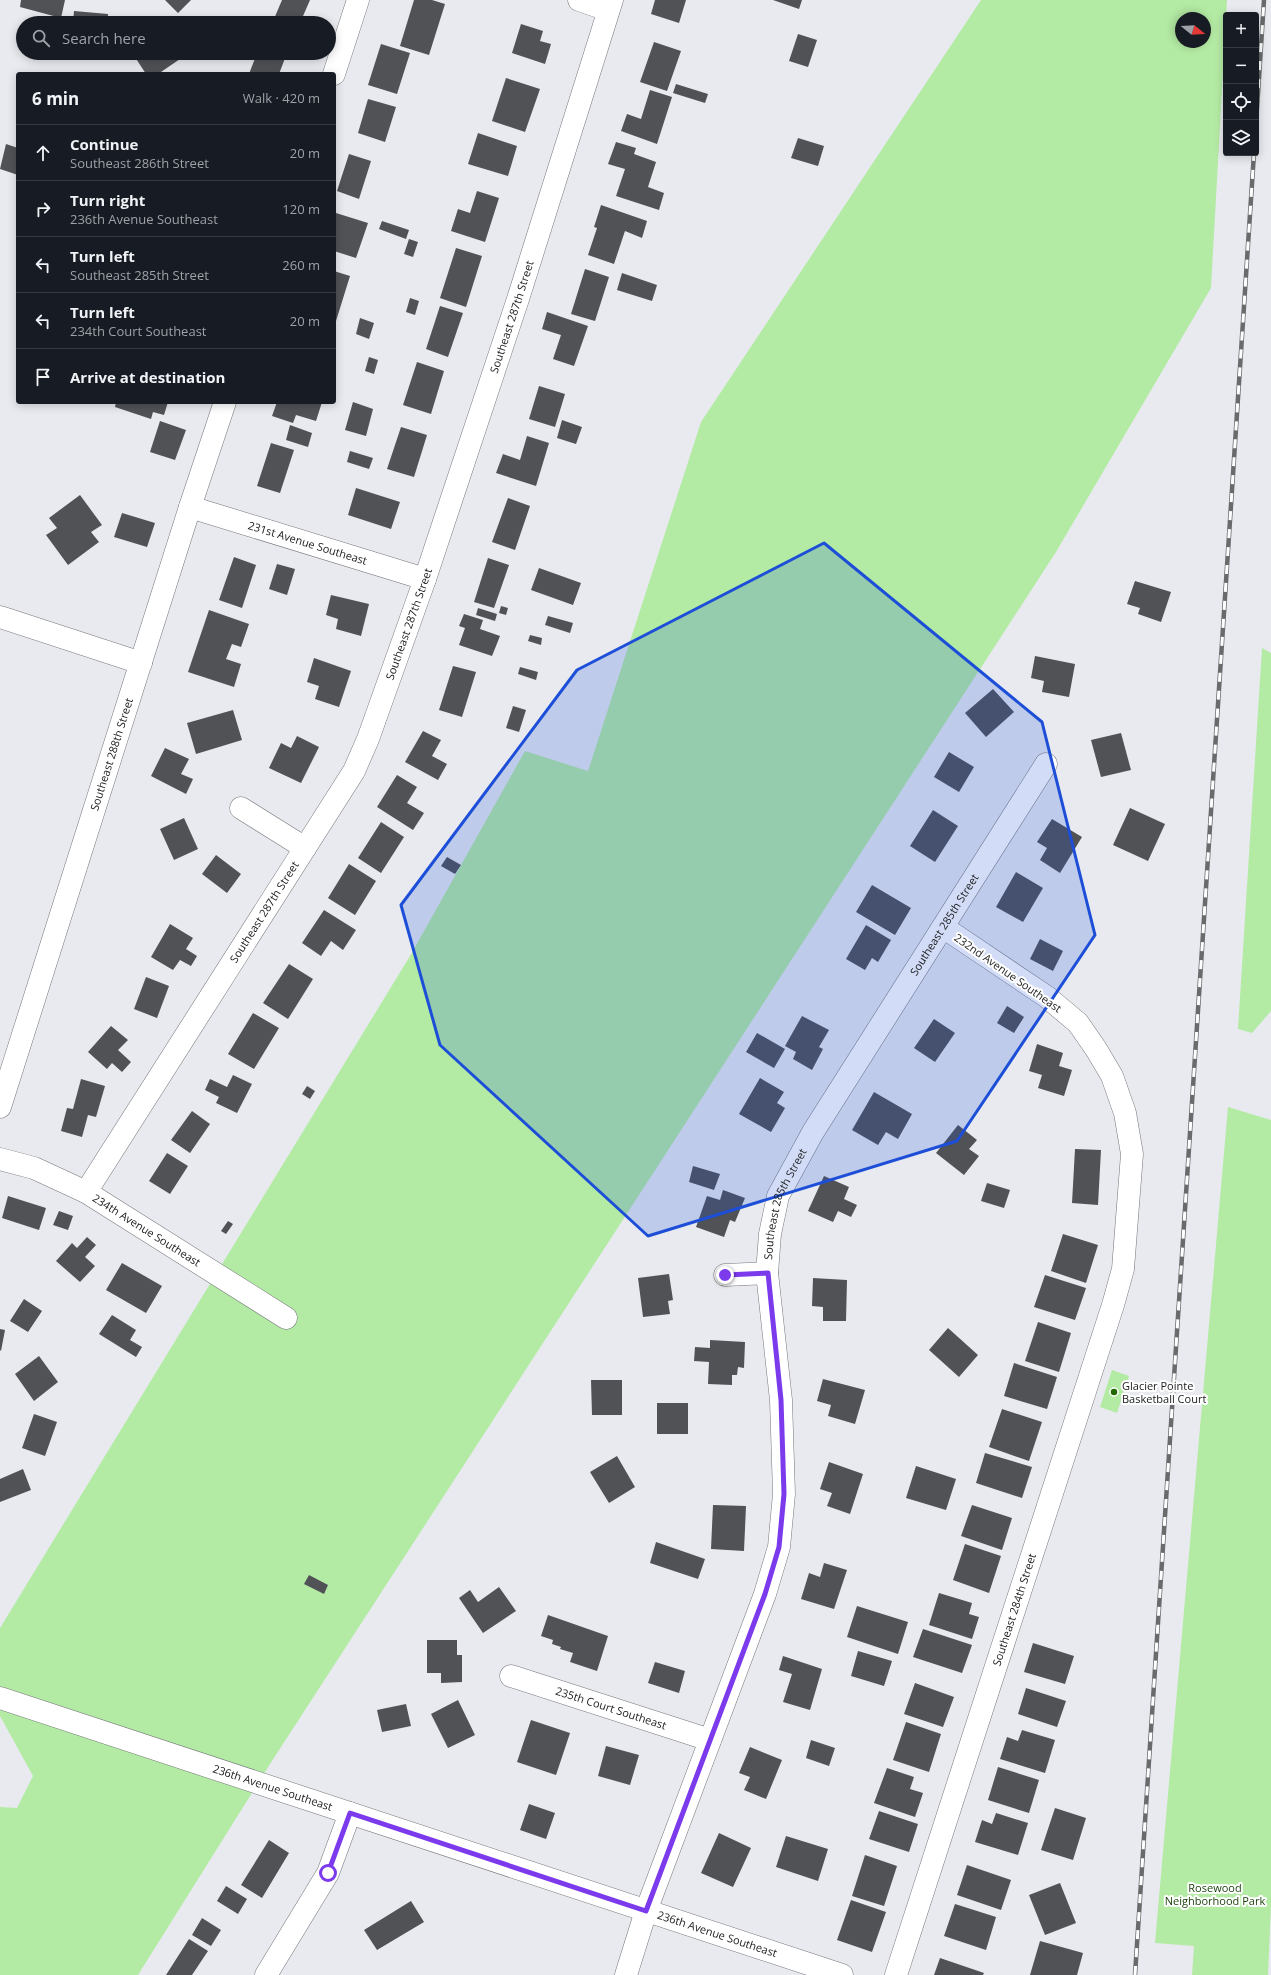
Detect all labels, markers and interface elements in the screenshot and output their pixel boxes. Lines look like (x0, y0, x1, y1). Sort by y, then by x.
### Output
north arrow (1175, 12, 1211, 48)
map controls (1223, 12, 1259, 156)
button: + (1223, 12, 1259, 48)
search box (16, 16, 336, 60)
icon: search (30, 27, 52, 49)
text: Search here (62, 28, 146, 48)
button: − (1223, 48, 1259, 84)
button: locate (1223, 84, 1259, 120)
text: 6 min (32, 87, 79, 110)
text: Walk · 420 m (243, 89, 320, 107)
button: layers (1223, 120, 1259, 156)
text: Continue (70, 134, 138, 154)
icon: ahead (32, 142, 54, 164)
text: 20 m (290, 144, 320, 162)
text: Southeast 286th Street (70, 154, 209, 172)
text: Turn right (70, 190, 145, 210)
icon: right (32, 198, 54, 220)
text: 120 m (282, 200, 320, 218)
text: 236th Avenue Southeast (70, 210, 218, 228)
text: Turn left (70, 246, 135, 266)
icon: left (32, 254, 54, 276)
text: 260 m (282, 256, 320, 274)
street label: Southeast 287th Street (486, 258, 537, 375)
text: Southeast 285th Street (70, 266, 209, 284)
text: Turn left (70, 302, 135, 322)
icon: left (32, 310, 54, 332)
text: 20 m (290, 312, 320, 330)
text: 234th Court Southeast (70, 322, 206, 340)
icon: arrive (32, 366, 54, 388)
text: Arrive at destination (70, 367, 225, 387)
street label: 231st Avenue Southeast (246, 517, 369, 568)
street label: Southeast 287th Street (382, 566, 435, 682)
street label: Southeast 288th Street (86, 696, 136, 812)
street label: Southeast 287th Street (226, 858, 302, 965)
street label: Southeast 285th Street (906, 871, 982, 978)
street label: 232nd Avenue Southeast (952, 930, 1065, 1015)
street label: Southeast 285th Street (760, 1145, 810, 1260)
street label: 234th Avenue Southeast (90, 1190, 204, 1269)
route end (716, 1266, 734, 1284)
place label: Glacier Pointe Basketball Court (1122, 1378, 1206, 1406)
marker: Glacier Pointe Basketball Court (1109, 1387, 1119, 1397)
street label: Southeast 284th Street (989, 1551, 1039, 1668)
street label: 235th Court Southeast (554, 1683, 669, 1733)
street label: 236th Avenue Southeast (211, 1761, 335, 1814)
route start (319, 1864, 337, 1882)
park label: Rosewood Neighborhood Park (1165, 1880, 1265, 1908)
street label: 236th Avenue Southeast (656, 1907, 779, 1960)

